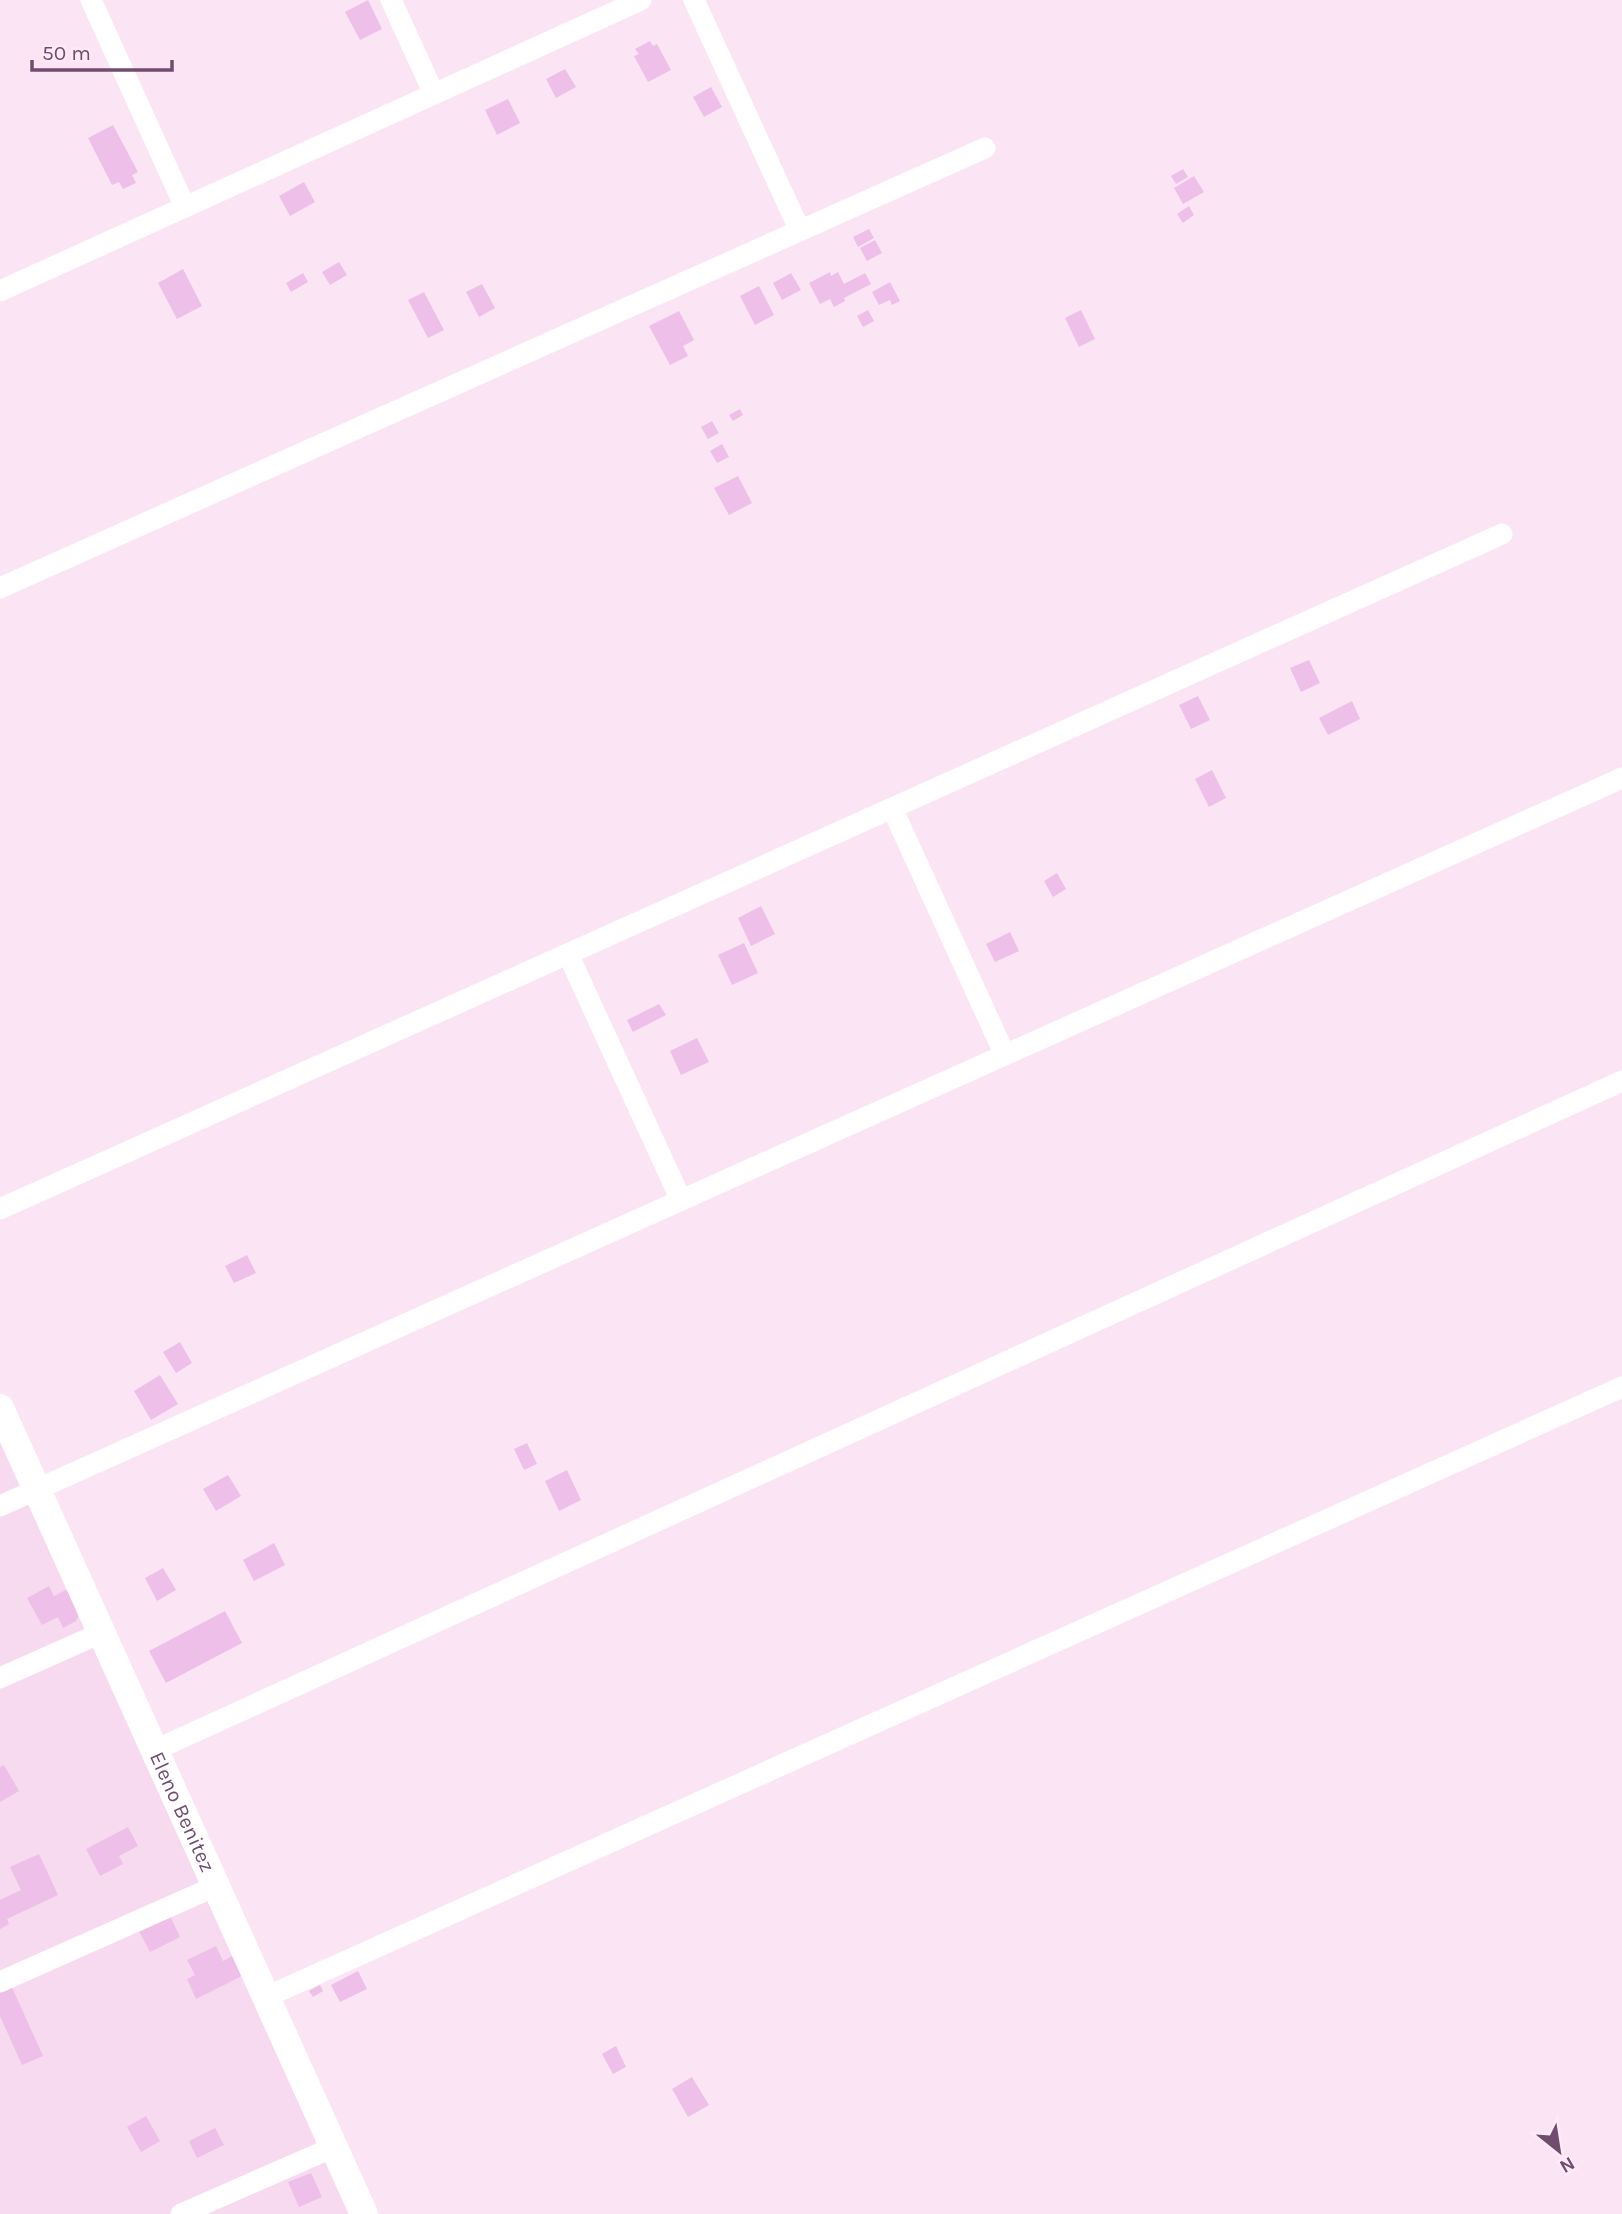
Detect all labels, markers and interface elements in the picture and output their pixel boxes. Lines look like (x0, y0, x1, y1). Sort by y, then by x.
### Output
scale bar (32, 28, 172, 72)
text: 50 m (42, 41, 91, 65)
street label: Eleno Benitez (145, 1748, 220, 1876)
north arrow (1524, 2116, 1594, 2186)
text: N (1556, 2152, 1578, 2178)

